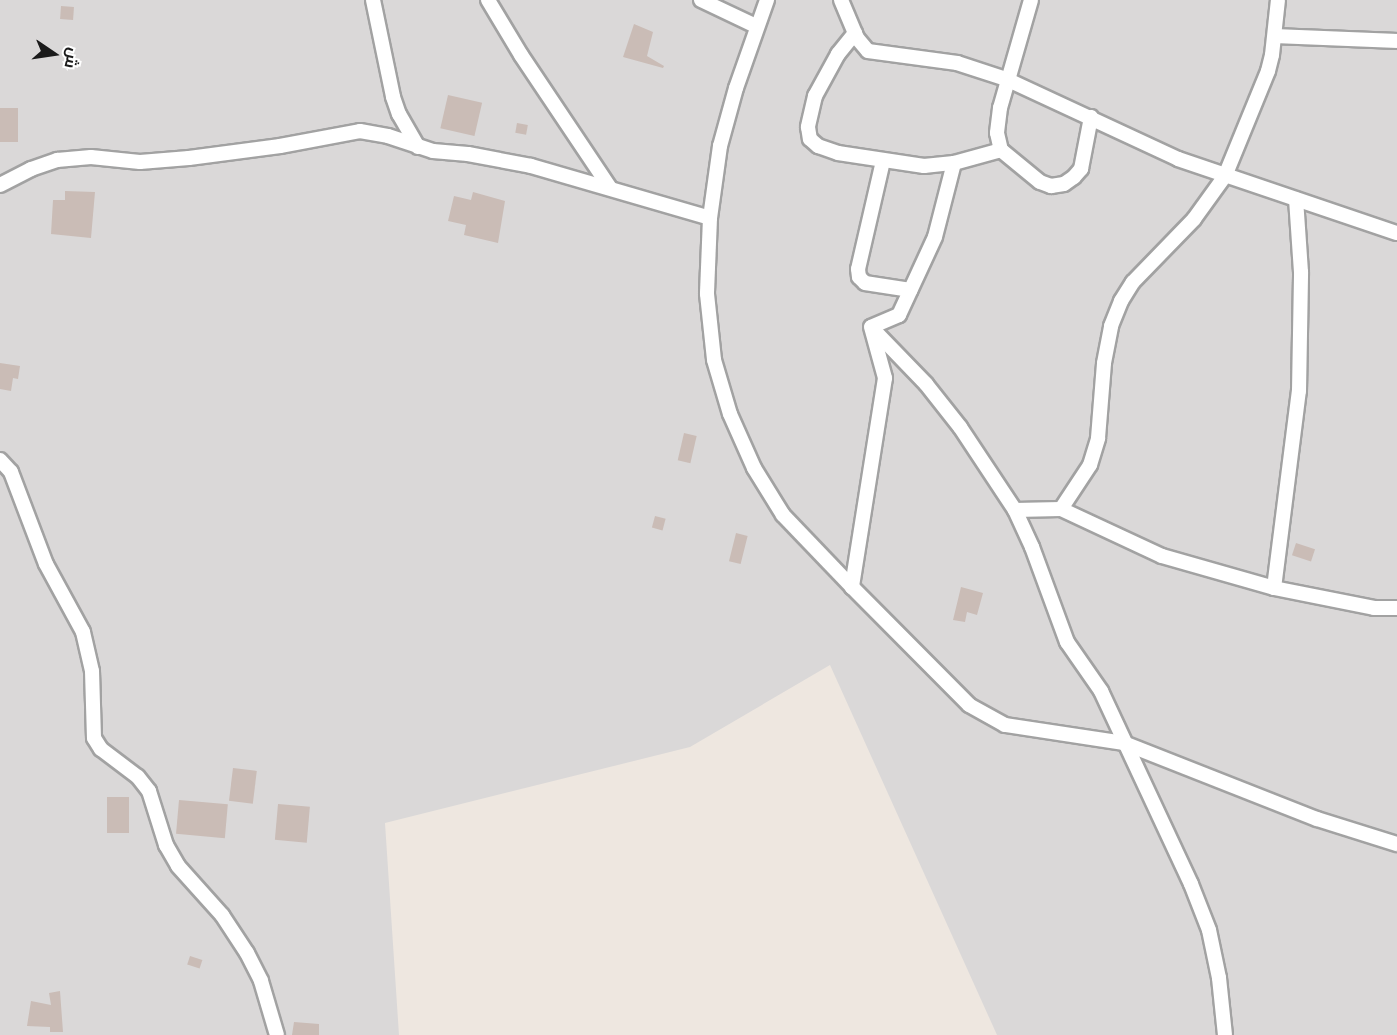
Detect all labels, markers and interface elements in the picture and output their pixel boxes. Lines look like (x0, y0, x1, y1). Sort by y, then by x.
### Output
north arrow (24, 24, 84, 84)
text: ش (59, 46, 86, 71)

